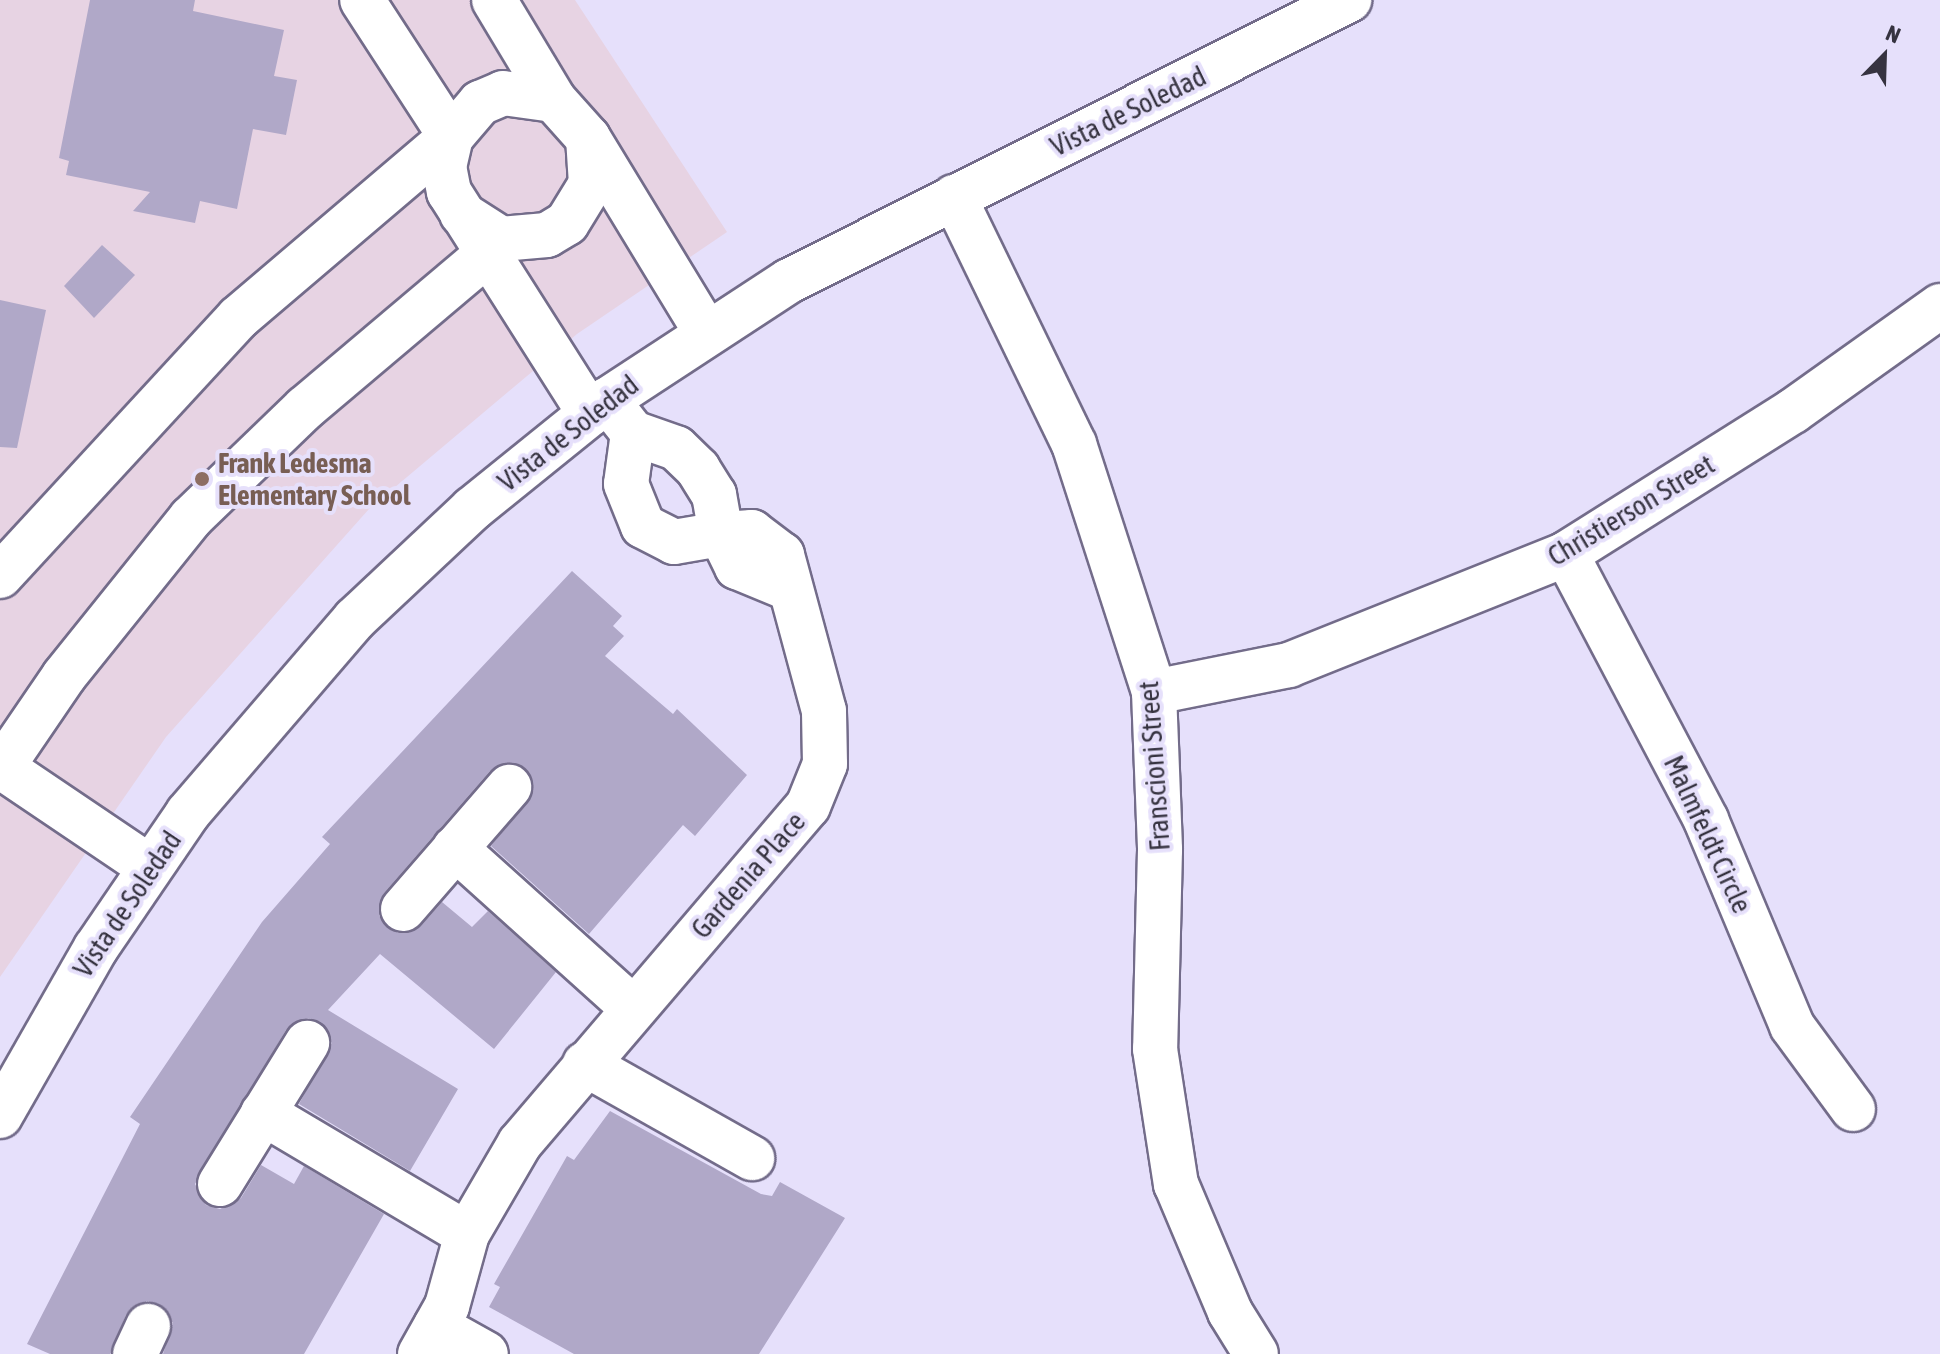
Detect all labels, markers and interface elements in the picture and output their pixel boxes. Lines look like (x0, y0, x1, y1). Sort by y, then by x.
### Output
north arrow (1844, 16, 1924, 96)
text: N (1882, 19, 1904, 48)
street label: Vista de Soledad (1045, 59, 1211, 163)
street label: Vista de Soledad (491, 368, 645, 498)
place label: Frank Ledesma Elementary School (218, 446, 410, 512)
street label: Christierson Street (1542, 447, 1720, 573)
marker: Frank Ledesma Elementary School (193, 470, 211, 488)
street label: Franscioni Street (1131, 680, 1177, 852)
street label: Malmfeldt Circle (1657, 750, 1759, 918)
street label: Gardenia Place (684, 805, 812, 945)
street label: Vista de Soledad (66, 825, 188, 983)

